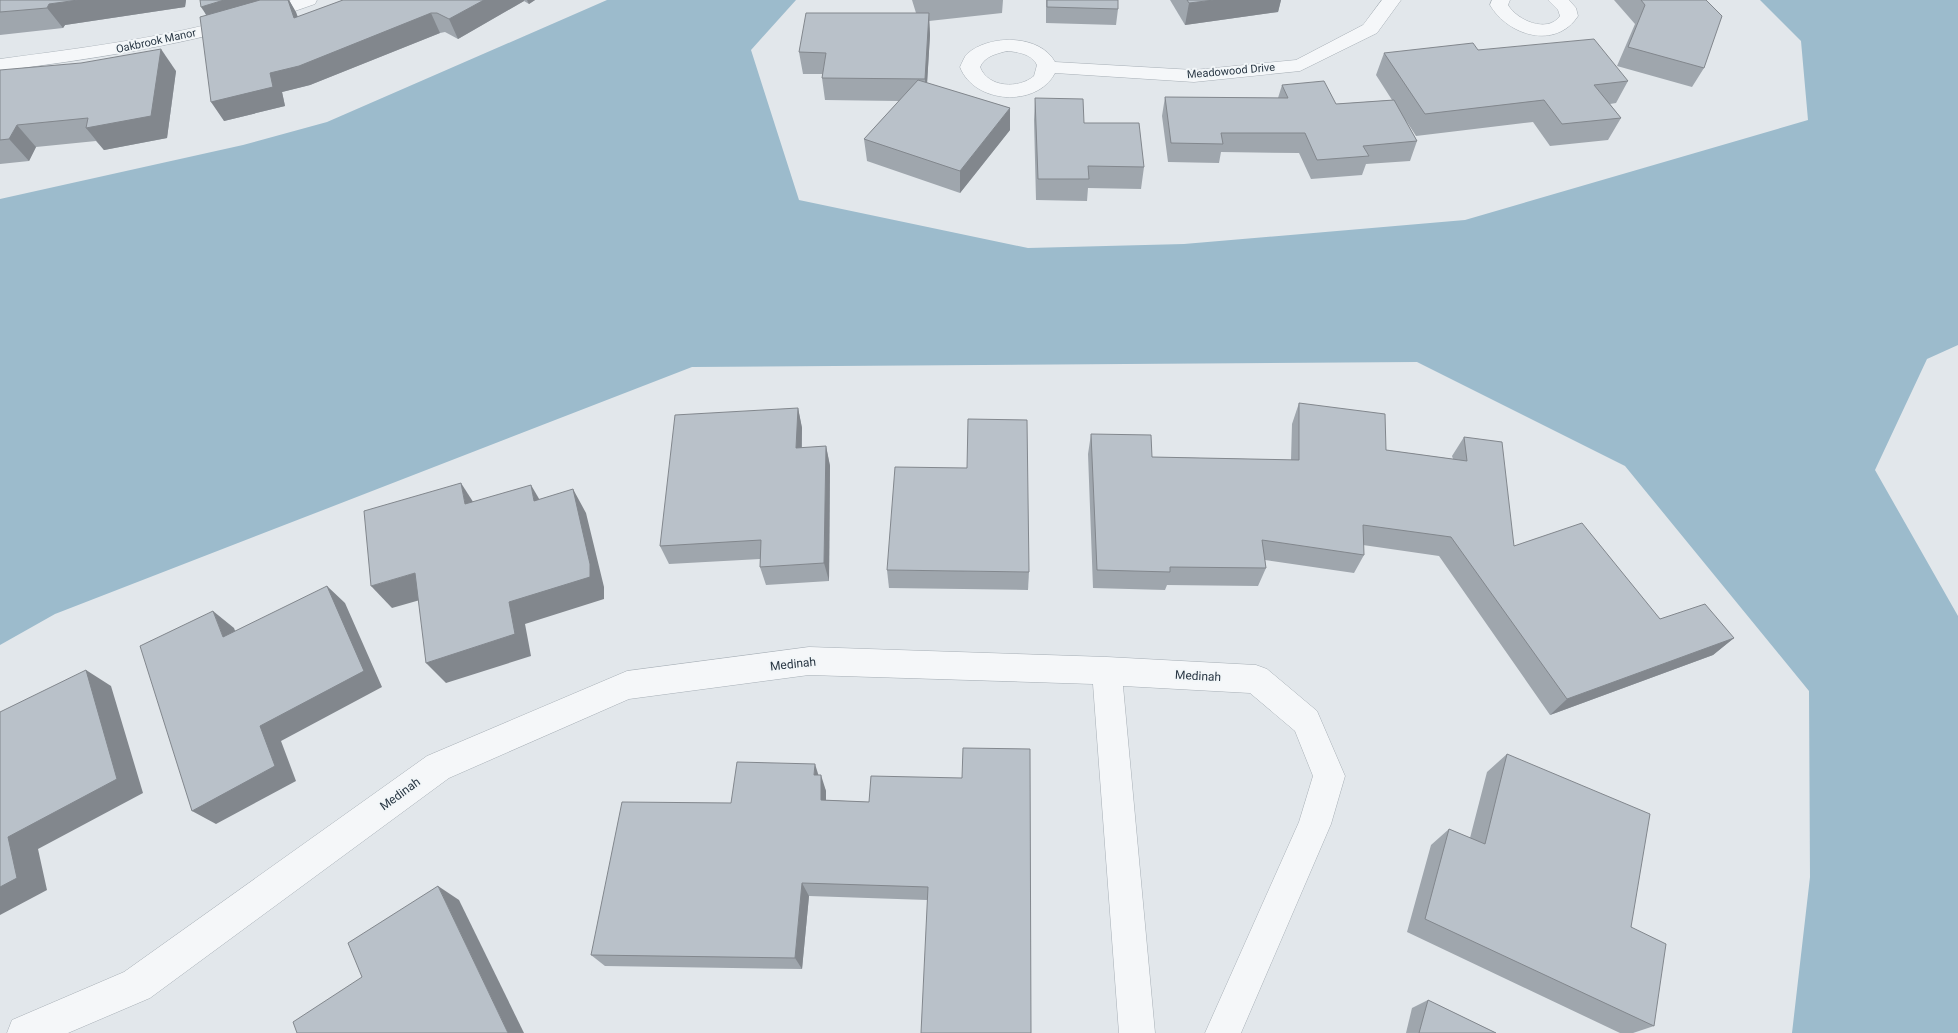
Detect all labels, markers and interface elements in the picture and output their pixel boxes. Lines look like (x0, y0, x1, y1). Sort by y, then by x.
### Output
street label: Oakbrook Manor (115, 26, 197, 56)
street label: Meadowood Drive (1186, 61, 1276, 81)
street label: Medinah (769, 655, 817, 673)
street label: Medinah (1175, 668, 1221, 684)
street label: Medinah (377, 775, 423, 813)

